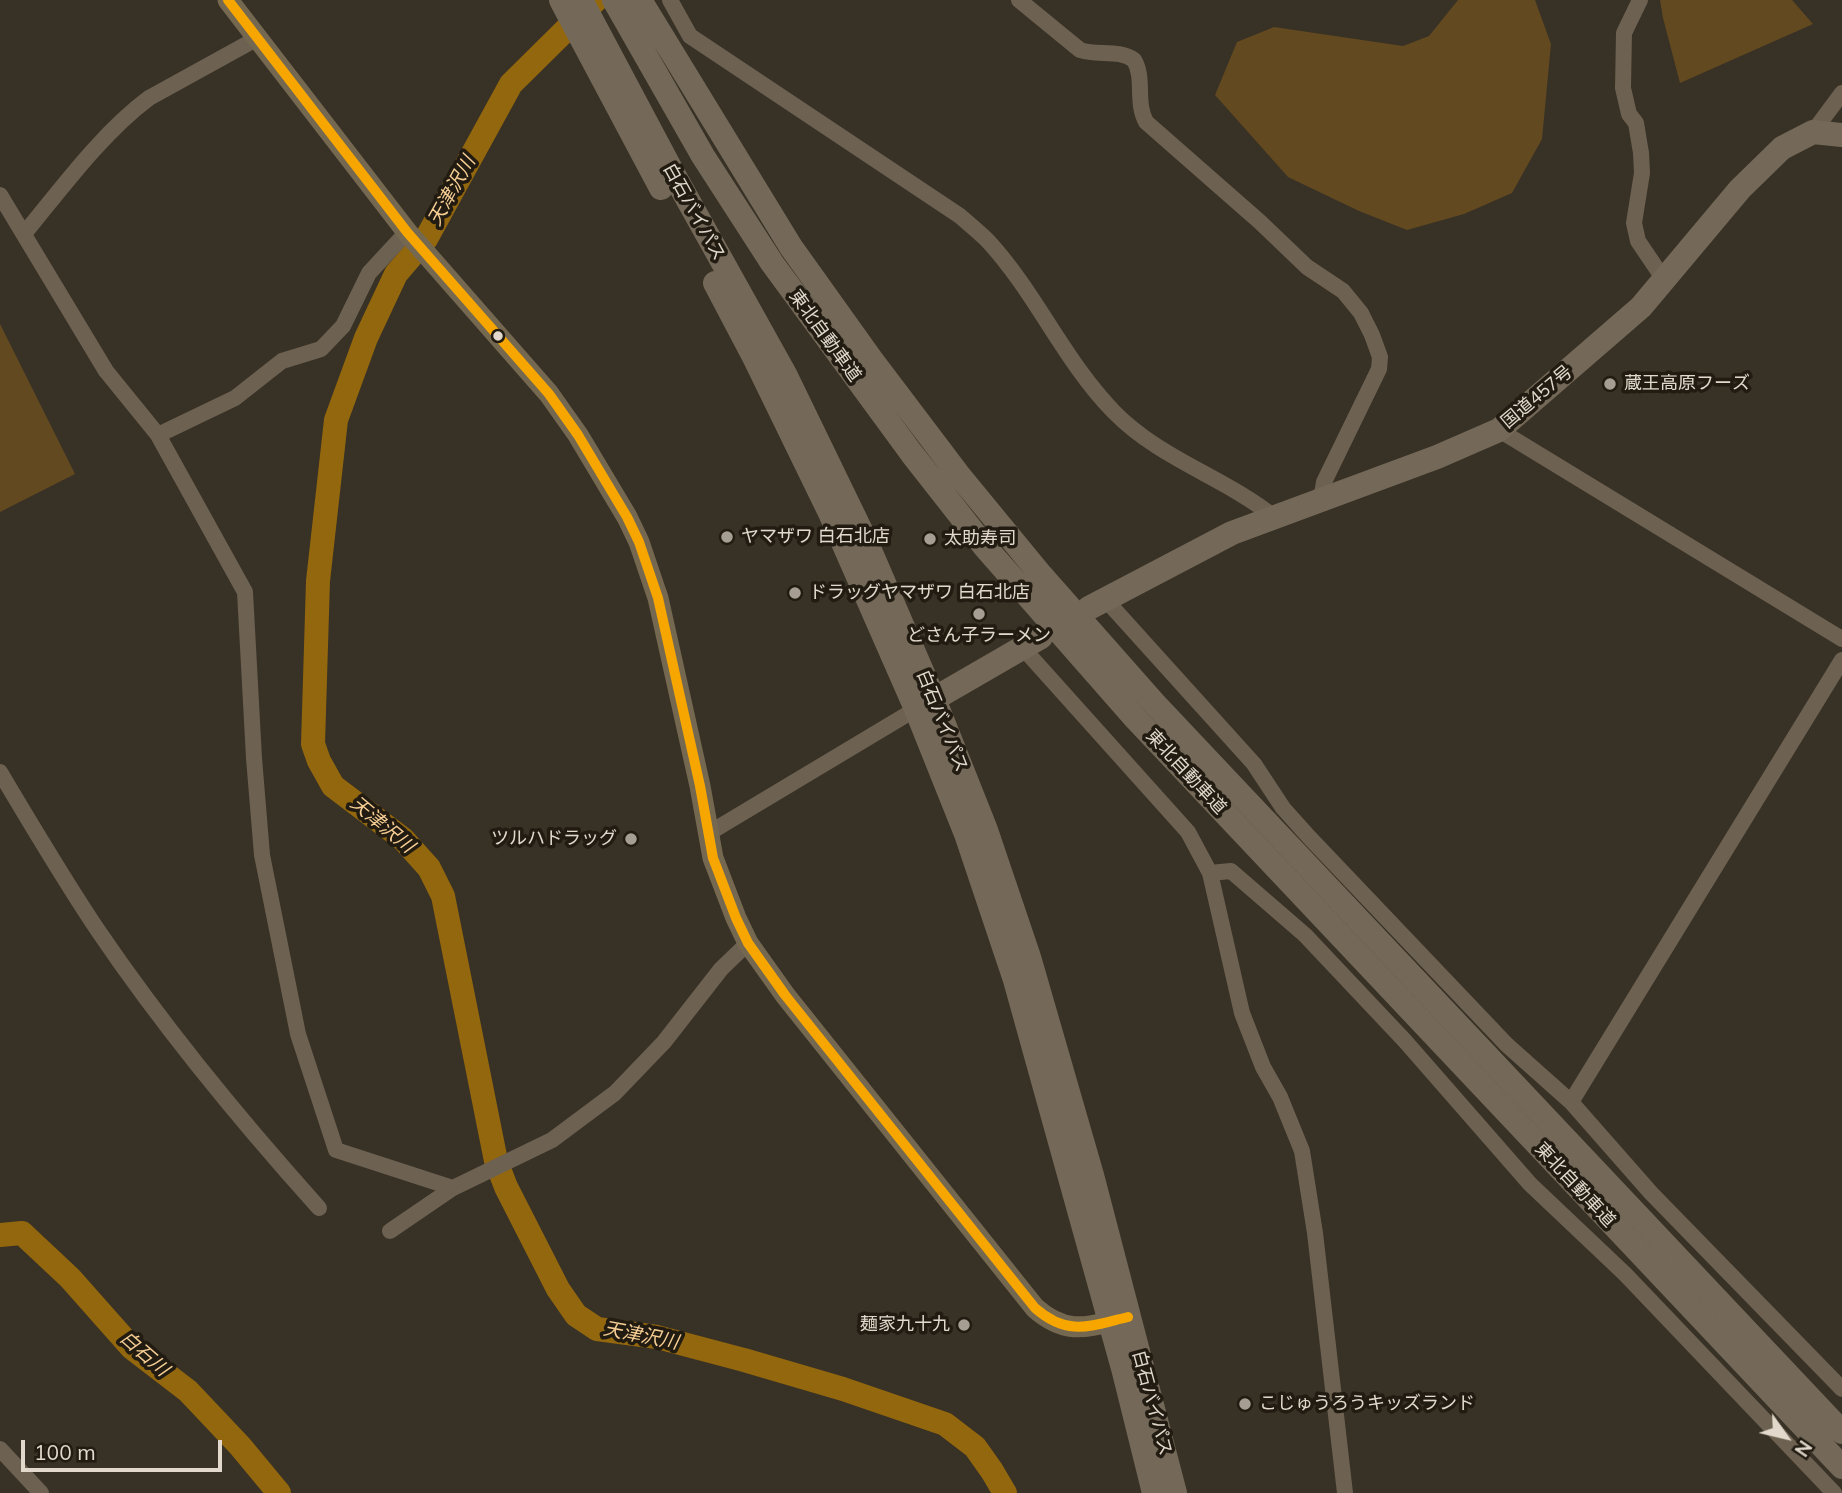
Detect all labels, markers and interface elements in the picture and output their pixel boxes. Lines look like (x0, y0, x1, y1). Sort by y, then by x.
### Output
water label: 天津沢川 (424, 152, 480, 230)
street label: 白石バイパス (658, 160, 730, 264)
street label: 東北自動車道 (785, 286, 865, 386)
unlabelled marker (491, 329, 505, 343)
street label: 国道457号 (1497, 361, 1577, 433)
place label: 蔵王高原フーズ (1624, 373, 1750, 395)
marker: 蔵王高原フーズ (1602, 376, 1618, 392)
place label: ヤマザワ 白石北店 (741, 526, 890, 548)
place label: 太助寿司 (944, 528, 1016, 550)
marker: ヤマザワ 白石北店 (719, 529, 735, 545)
marker: 太助寿司 (922, 531, 938, 547)
place label: ドラッグヤマザワ 白石北店 (809, 582, 1030, 604)
marker: ドラッグヤマザワ 白石北店 (787, 585, 803, 601)
marker: どさん子ラーメン (971, 606, 987, 622)
place label: どさん子ラーメン (907, 625, 1051, 647)
street label: 白石バイパス (912, 667, 972, 775)
street label: 東北自動車道 (1141, 725, 1231, 819)
water label: 天津沢川 (346, 792, 418, 858)
place label: ツルハドラッグ (491, 828, 617, 850)
marker: ツルハドラッグ (623, 831, 639, 847)
street label: 東北自動車道 (1530, 1138, 1620, 1232)
place label: 麺家九十九 (860, 1314, 950, 1336)
marker: 麺家九十九 (956, 1317, 972, 1333)
water label: 天津沢川 (602, 1318, 680, 1354)
water label: 白石川 (115, 1327, 173, 1381)
street label: 白石バイパス (1128, 1348, 1176, 1458)
place label: こじゅうろうキッズランド (1259, 1393, 1475, 1415)
marker: こじゅうろうキッズランド (1237, 1396, 1253, 1412)
north arrow (1751, 1402, 1821, 1472)
scale bar (24, 1426, 226, 1470)
text: N (1789, 1436, 1817, 1461)
text: 100 m (34, 1439, 96, 1465)

